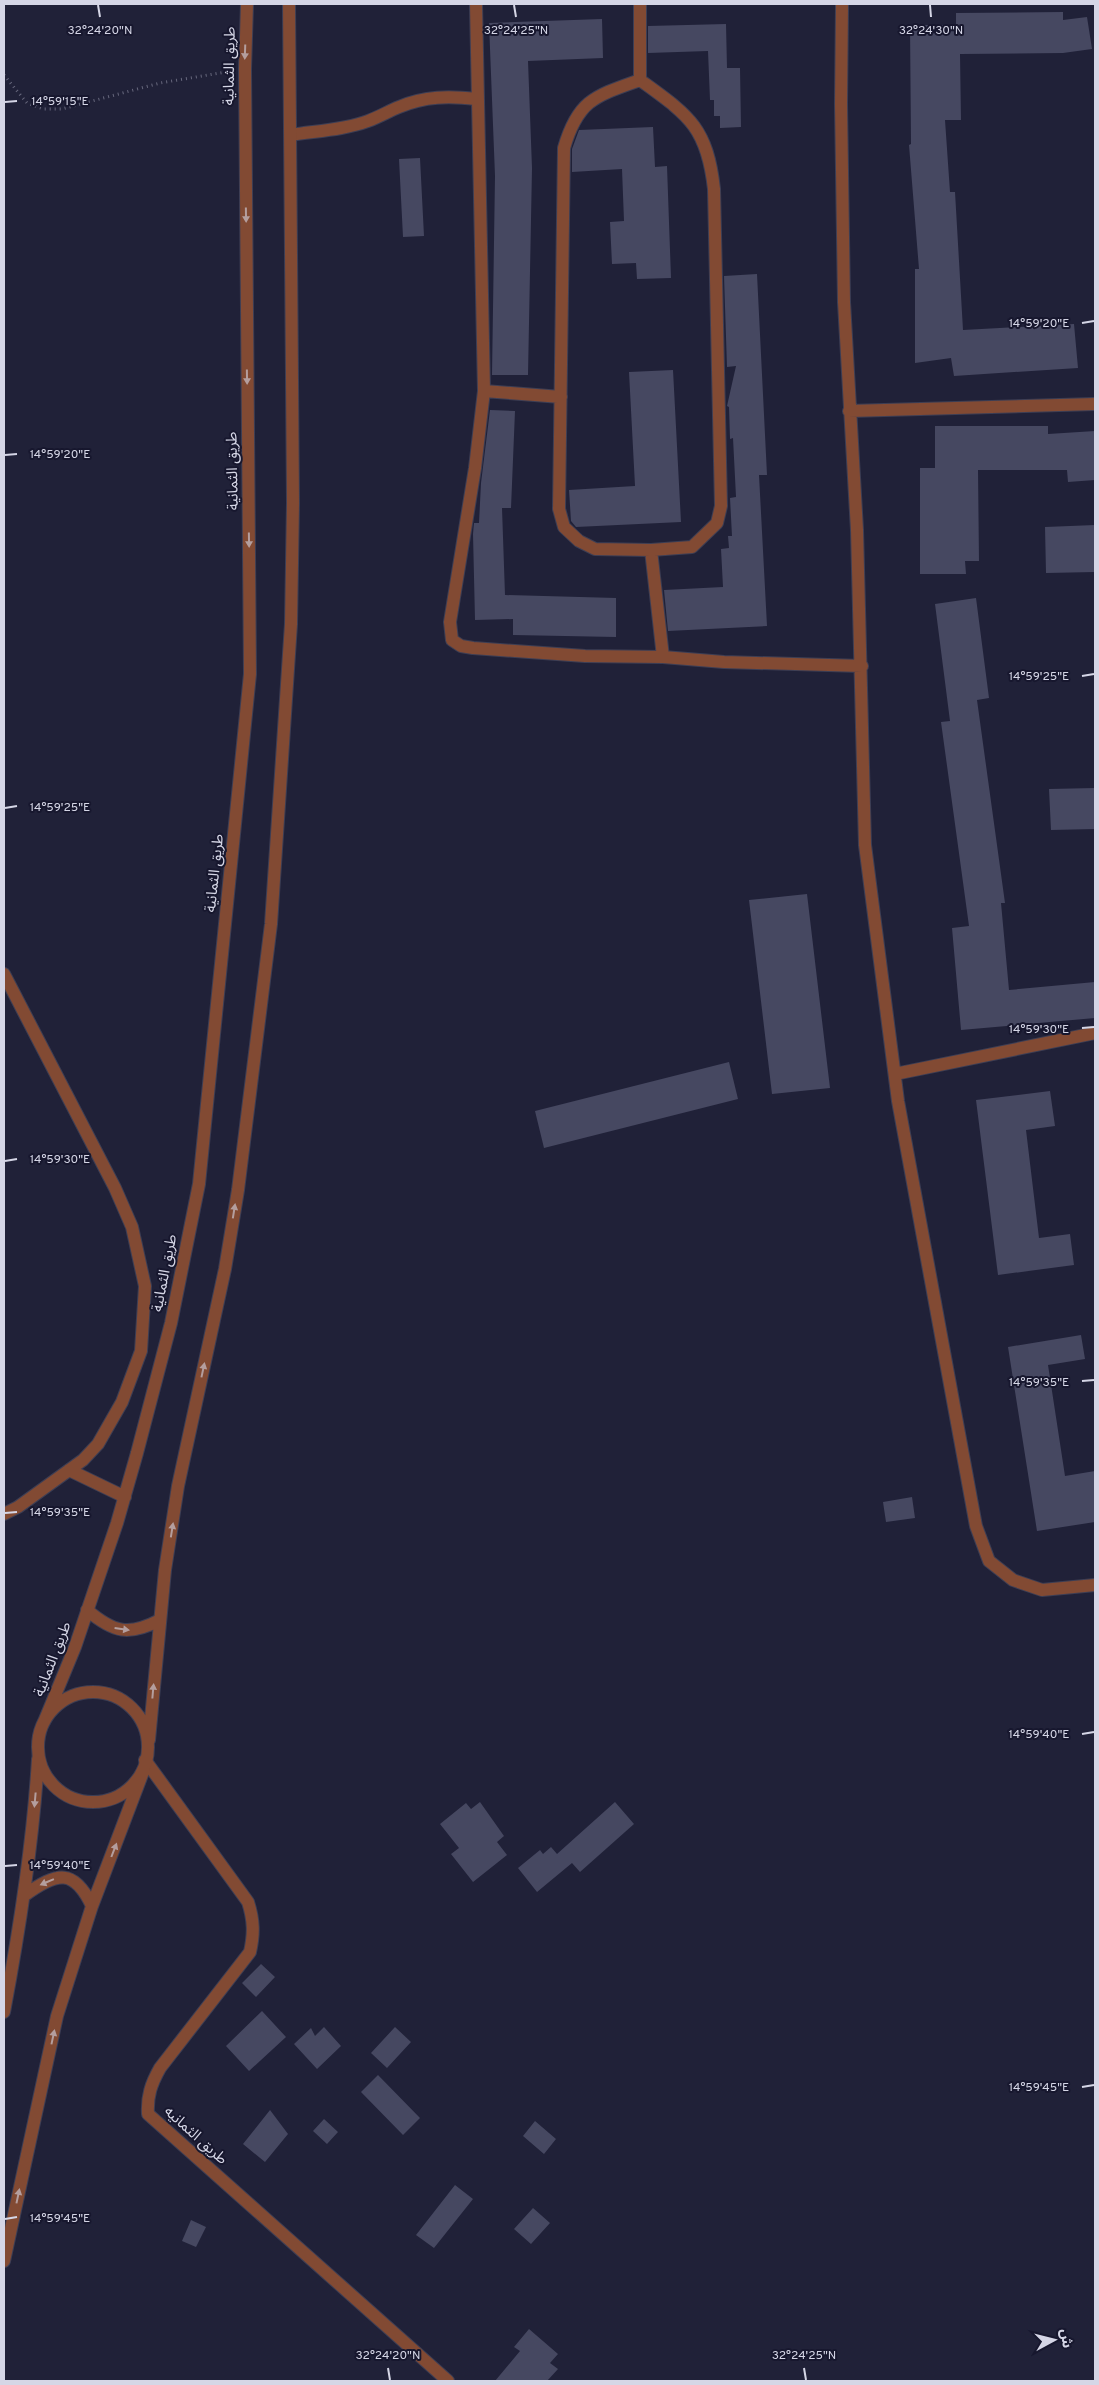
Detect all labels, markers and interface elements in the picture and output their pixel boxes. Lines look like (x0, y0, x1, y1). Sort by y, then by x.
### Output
text: 32°24'20"N (68, 23, 132, 39)
text: 32°24'25"N (484, 23, 548, 39)
text: 32°24'30"N (899, 23, 963, 39)
street label: طريق الثمانية (220, 26, 241, 106)
one-way arrow (241, 45, 249, 61)
text: 14°59'15"E (31, 94, 89, 110)
one-way arrow (242, 207, 250, 223)
text: 14°59'20"E (1009, 316, 1069, 332)
one-way arrow (243, 370, 251, 386)
street label: طريق الثمانية (223, 431, 244, 511)
text: 14°59'20"E (30, 447, 90, 463)
one-way arrow (245, 532, 253, 548)
text: 14°59'25"E (1009, 669, 1069, 685)
text: 14°59'25"E (30, 800, 90, 816)
street label: طريق الثمانية (202, 833, 229, 913)
text: 14°59'30"E (1009, 1022, 1069, 1038)
text: 14°59'30"E (30, 1152, 90, 1168)
one-way arrow (231, 1202, 239, 1218)
street label: طريق الثمانية (149, 1233, 182, 1314)
one-way arrow (199, 1363, 207, 1378)
text: 14°59'35"E (1009, 1375, 1069, 1391)
text: 14°59'35"E (30, 1505, 90, 1521)
one-way arrow (168, 1521, 176, 1537)
street label: طريق الثمانية (30, 1619, 76, 1700)
one-way arrow (115, 1625, 131, 1633)
one-way arrow (150, 1683, 158, 1699)
text: 14°59'40"E (1009, 1727, 1069, 1743)
one-way arrow (31, 1792, 39, 1808)
one-way arrow (110, 1842, 118, 1857)
text: 14°59'40"E (30, 1858, 90, 1874)
one-way arrow (40, 1878, 54, 1886)
one-way arrow (49, 2029, 57, 2045)
text: 14°59'45"E (1009, 2080, 1069, 2096)
street label: طريق الثمانيه (159, 2103, 231, 2170)
one-way arrow (14, 2189, 22, 2204)
text: 14°59'45"E (30, 2211, 90, 2227)
north arrow (1029, 2315, 1079, 2365)
text: ش (1056, 2328, 1075, 2349)
text: 32°24'20"N (356, 2348, 420, 2364)
text: 32°24'25"N (772, 2348, 836, 2364)

